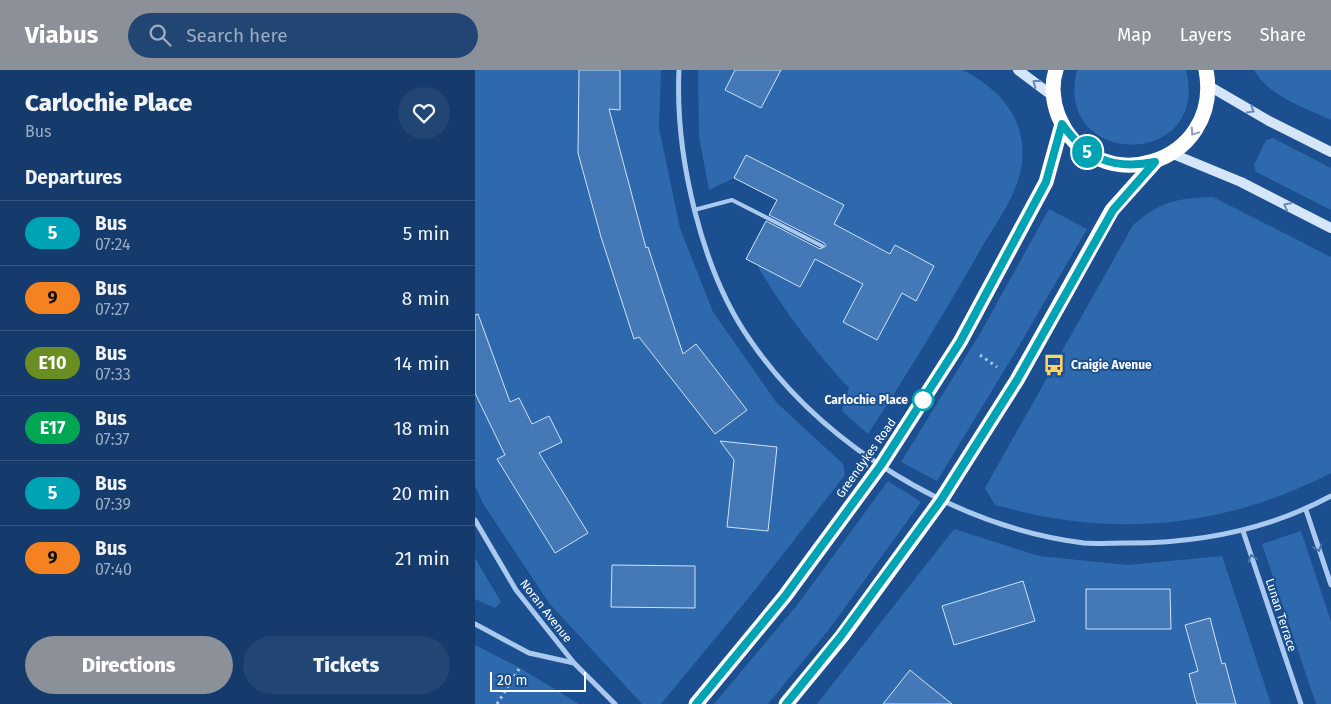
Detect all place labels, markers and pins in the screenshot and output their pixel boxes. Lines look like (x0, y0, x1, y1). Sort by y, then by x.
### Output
bus stop icon: Craigie Avenue (1041, 352, 1067, 378)
place label: Craigie Avenue (1071, 358, 1152, 372)
marker: Carlochie Place (912, 389, 934, 411)
place label: Carlochie Place (825, 393, 908, 407)

